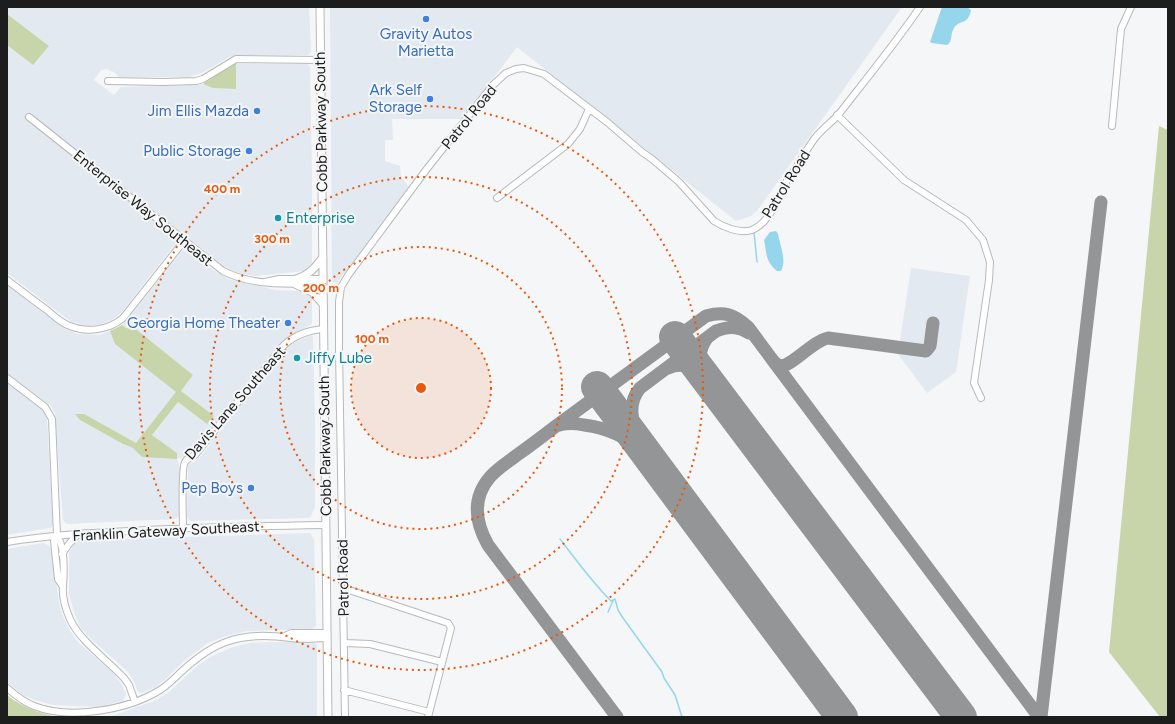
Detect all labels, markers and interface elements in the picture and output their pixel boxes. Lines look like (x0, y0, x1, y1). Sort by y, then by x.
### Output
marker: Gravity Autos Marietta (421, 14, 431, 24)
place label: Gravity Autos Marietta (380, 25, 472, 60)
street label: Cobb Parkway South (311, 52, 331, 192)
place label: Ark Self Storage (369, 81, 422, 116)
street label: Patrol Road (438, 81, 500, 153)
marker: Ark Self Storage (425, 94, 435, 104)
place label: Jim Ellis Mazda (148, 102, 249, 120)
marker: Jim Ellis Mazda (252, 106, 262, 116)
place label: Public Storage (143, 142, 241, 160)
street label: Enterprise Way Southeast (70, 146, 217, 270)
marker: Public Storage (244, 146, 254, 156)
street label: Patrol Road (758, 147, 814, 221)
text: 400 m (204, 182, 240, 196)
place label: Enterprise (286, 209, 355, 227)
marker: Enterprise (273, 213, 283, 223)
text: 300 m (254, 232, 290, 246)
text: 200 m (303, 281, 339, 295)
place label: Georgia Home Theater (127, 314, 280, 332)
marker: Georgia Home Theater (283, 318, 293, 328)
text: 100 m (355, 332, 389, 346)
street label: Davis Lane Southeast (181, 342, 289, 463)
place label: Jiffy Lube (305, 349, 372, 367)
marker: Jiffy Lube (292, 353, 302, 363)
street label: Cobb Parkway South (315, 376, 335, 516)
centre of rings (414, 381, 428, 395)
place label: Pep Boys (181, 479, 243, 497)
marker: Pep Boys (246, 483, 256, 493)
street label: Franklin Gateway Southeast (72, 517, 260, 545)
street label: Patrol Road (333, 539, 353, 617)

